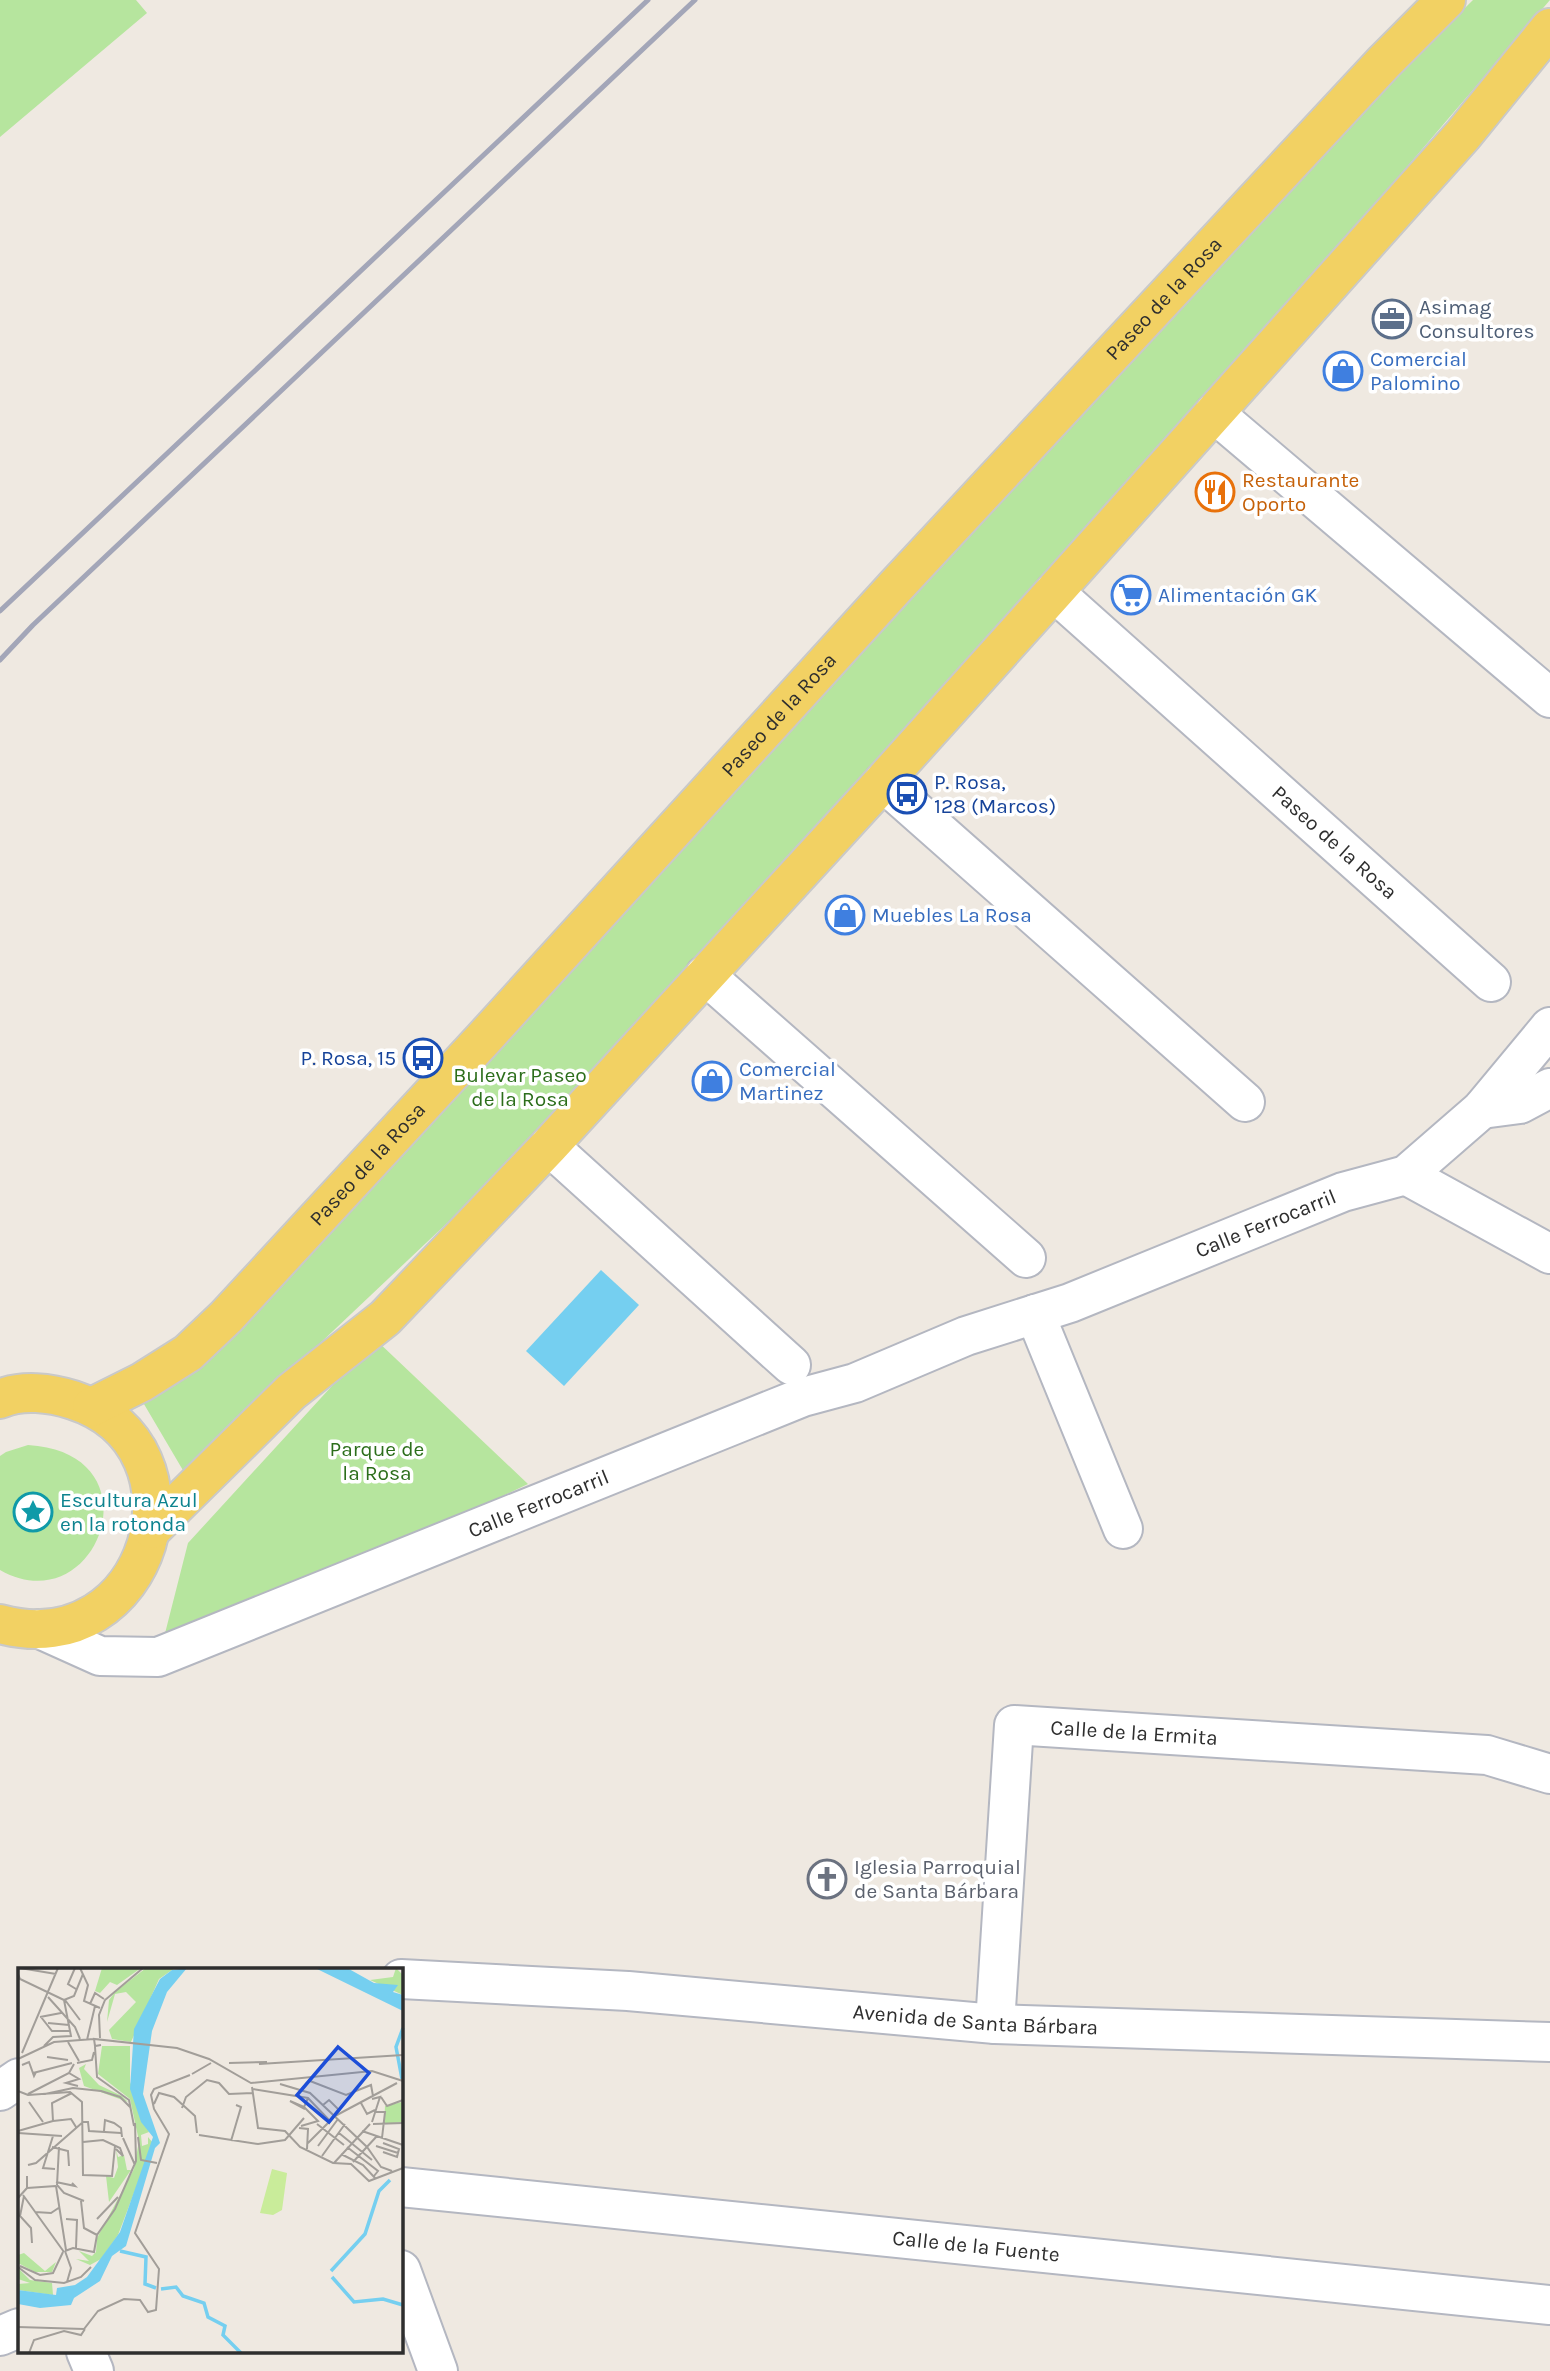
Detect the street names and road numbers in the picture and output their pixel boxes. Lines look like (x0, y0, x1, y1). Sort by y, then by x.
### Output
street label: Paseo de la Rosa (1101, 232, 1227, 365)
street label: Paseo de la Rosa (716, 648, 841, 782)
street label: Paseo de la Rosa (1267, 780, 1402, 904)
street label: Paseo de la Rosa (305, 1097, 430, 1231)
street label: Calle Ferrocarril (1192, 1184, 1340, 1263)
street label: Calle Ferrocarril (465, 1465, 612, 1543)
street label: Calle de la Ermita (1050, 1715, 1219, 1750)
street label: Avenida de Santa Bárbara (852, 1999, 1099, 2039)
street label: Calle de la Fuente (891, 2226, 1061, 2267)

